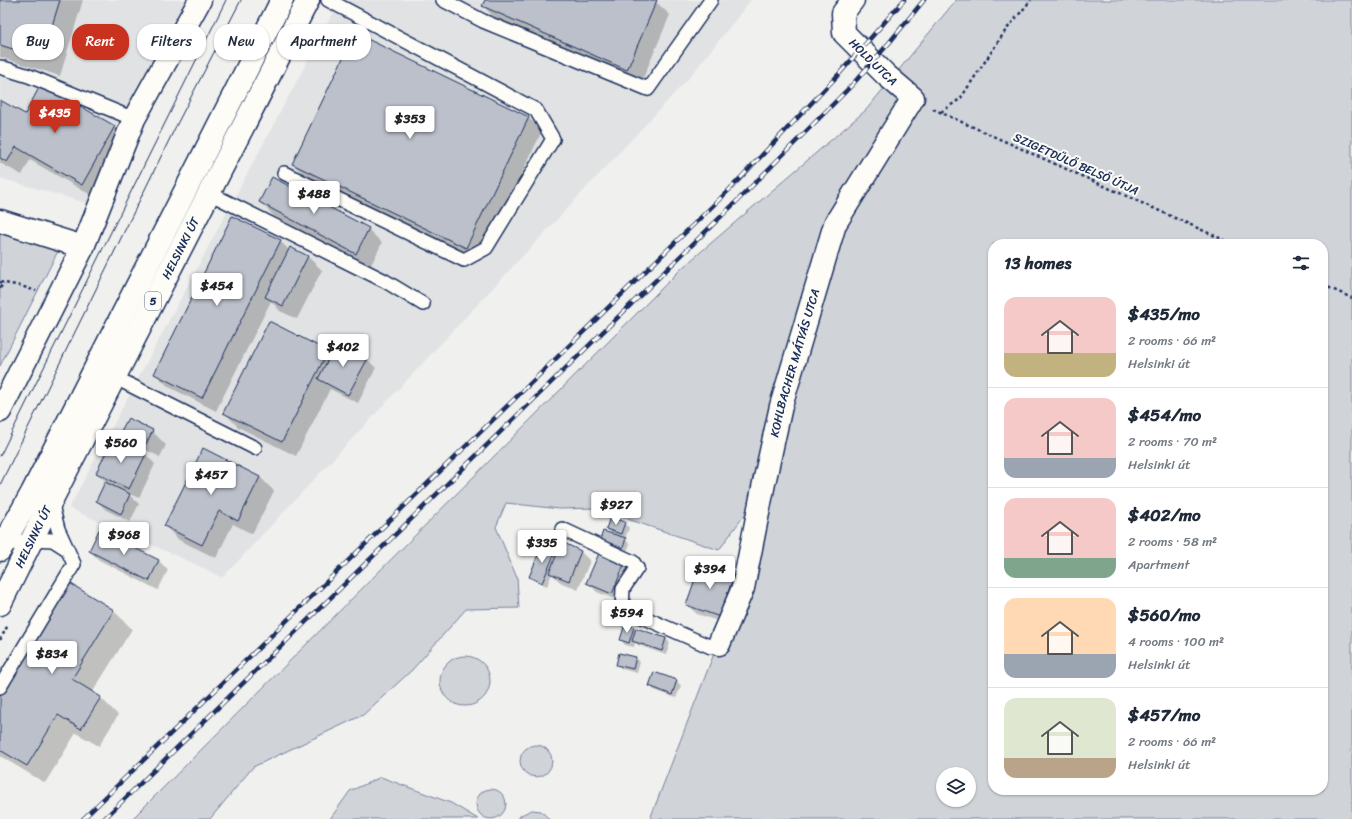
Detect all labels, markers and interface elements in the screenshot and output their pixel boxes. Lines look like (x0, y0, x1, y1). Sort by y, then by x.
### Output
chip: Buy (12, 24, 64, 60)
chip: Rent (72, 24, 129, 60)
chip: Filters (137, 24, 206, 60)
chip: New (214, 24, 269, 60)
chip: Apartment (277, 24, 371, 60)
street label: HOLD UTCA (843, 33, 903, 91)
pin: $435 (31, 100, 79, 134)
text: $435 (39, 101, 71, 124)
pin: $353 (386, 106, 434, 140)
text: $353 (395, 107, 425, 130)
street label: SZIGETDŰLŐ BELSŐ ÚTJA (1010, 126, 1142, 202)
pin: $488 (290, 181, 338, 215)
text: $488 (298, 182, 330, 205)
street label: HELSINKI ÚT (156, 212, 206, 283)
text: 13 homes (1004, 248, 1071, 278)
icon: filters (1290, 252, 1312, 274)
pin: $454 (193, 273, 241, 307)
text: $454 (201, 274, 233, 297)
street label: KOHLBACHER MÁTYÁS UTCA (763, 286, 826, 439)
road number: 5 (145, 292, 161, 310)
text: $435/mo (1128, 299, 1200, 329)
icon: home (1036, 313, 1084, 361)
text: 2 rooms · 66 m² (1128, 329, 1216, 352)
pin: $402 (319, 334, 367, 368)
text: $402 (327, 335, 359, 358)
text: Helsinki út (1128, 352, 1191, 375)
text: $454/mo (1128, 400, 1201, 430)
icon: home (1036, 414, 1084, 462)
pin: $560 (97, 430, 145, 464)
text: 2 rooms · 70 m² (1128, 430, 1217, 453)
text: $560 (105, 431, 137, 454)
text: Helsinki út (1128, 453, 1191, 476)
pin: $457 (187, 462, 235, 496)
text: $457 (195, 463, 227, 486)
pin: $927 (592, 492, 640, 526)
text: $927 (600, 493, 632, 516)
text: $402/mo (1128, 500, 1201, 530)
street label: HELSINKI ÚT (9, 501, 59, 572)
icon: home (1036, 514, 1084, 562)
pin: $968 (100, 522, 148, 556)
text: $968 (108, 523, 140, 546)
pin: $335 (518, 530, 566, 564)
text: 2 rooms · 58 m² (1128, 530, 1217, 553)
text: $335 (527, 531, 557, 554)
text: Apartment (1128, 553, 1189, 576)
pin: $394 (686, 556, 734, 590)
text: $394 (694, 557, 726, 580)
pin: $594 (603, 600, 651, 634)
text: $560/mo (1128, 600, 1200, 630)
text: $594 (611, 601, 643, 624)
icon: home (1036, 614, 1084, 662)
text: 4 rooms · 100 m² (1128, 630, 1224, 653)
pin: $834 (28, 641, 76, 675)
text: $834 (36, 642, 68, 665)
text: Helsinki út (1128, 653, 1191, 676)
text: $457/mo (1128, 700, 1200, 730)
icon: home (1036, 714, 1084, 762)
text: 2 rooms · 66 m² (1128, 730, 1216, 753)
text: Helsinki út (1128, 753, 1191, 776)
map controls (936, 767, 976, 807)
button: layers (936, 767, 976, 807)

